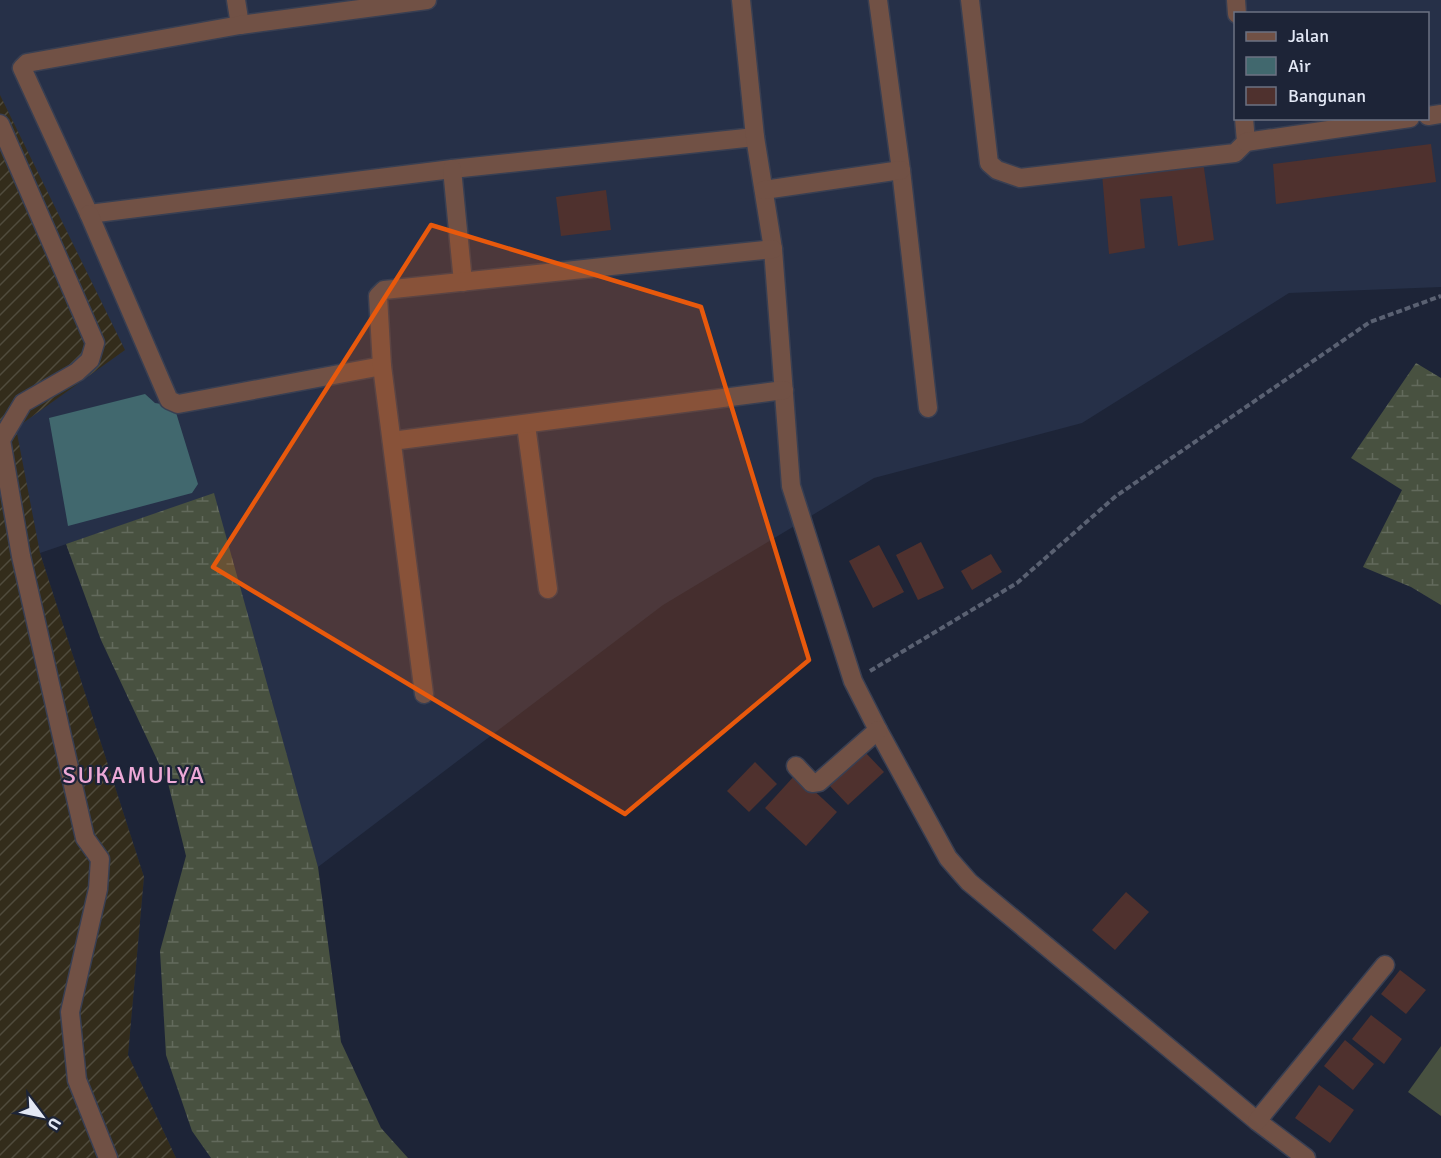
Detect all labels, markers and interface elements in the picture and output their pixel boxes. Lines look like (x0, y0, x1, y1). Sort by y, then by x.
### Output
legend (1234, 12, 1429, 120)
text: Jalan (1288, 25, 1329, 47)
text: Air (1288, 55, 1311, 77)
text: Bangunan (1288, 85, 1366, 107)
district label: SUKAMULYA (63, 760, 205, 790)
north arrow (12, 1086, 72, 1146)
text: U (43, 1114, 65, 1133)

